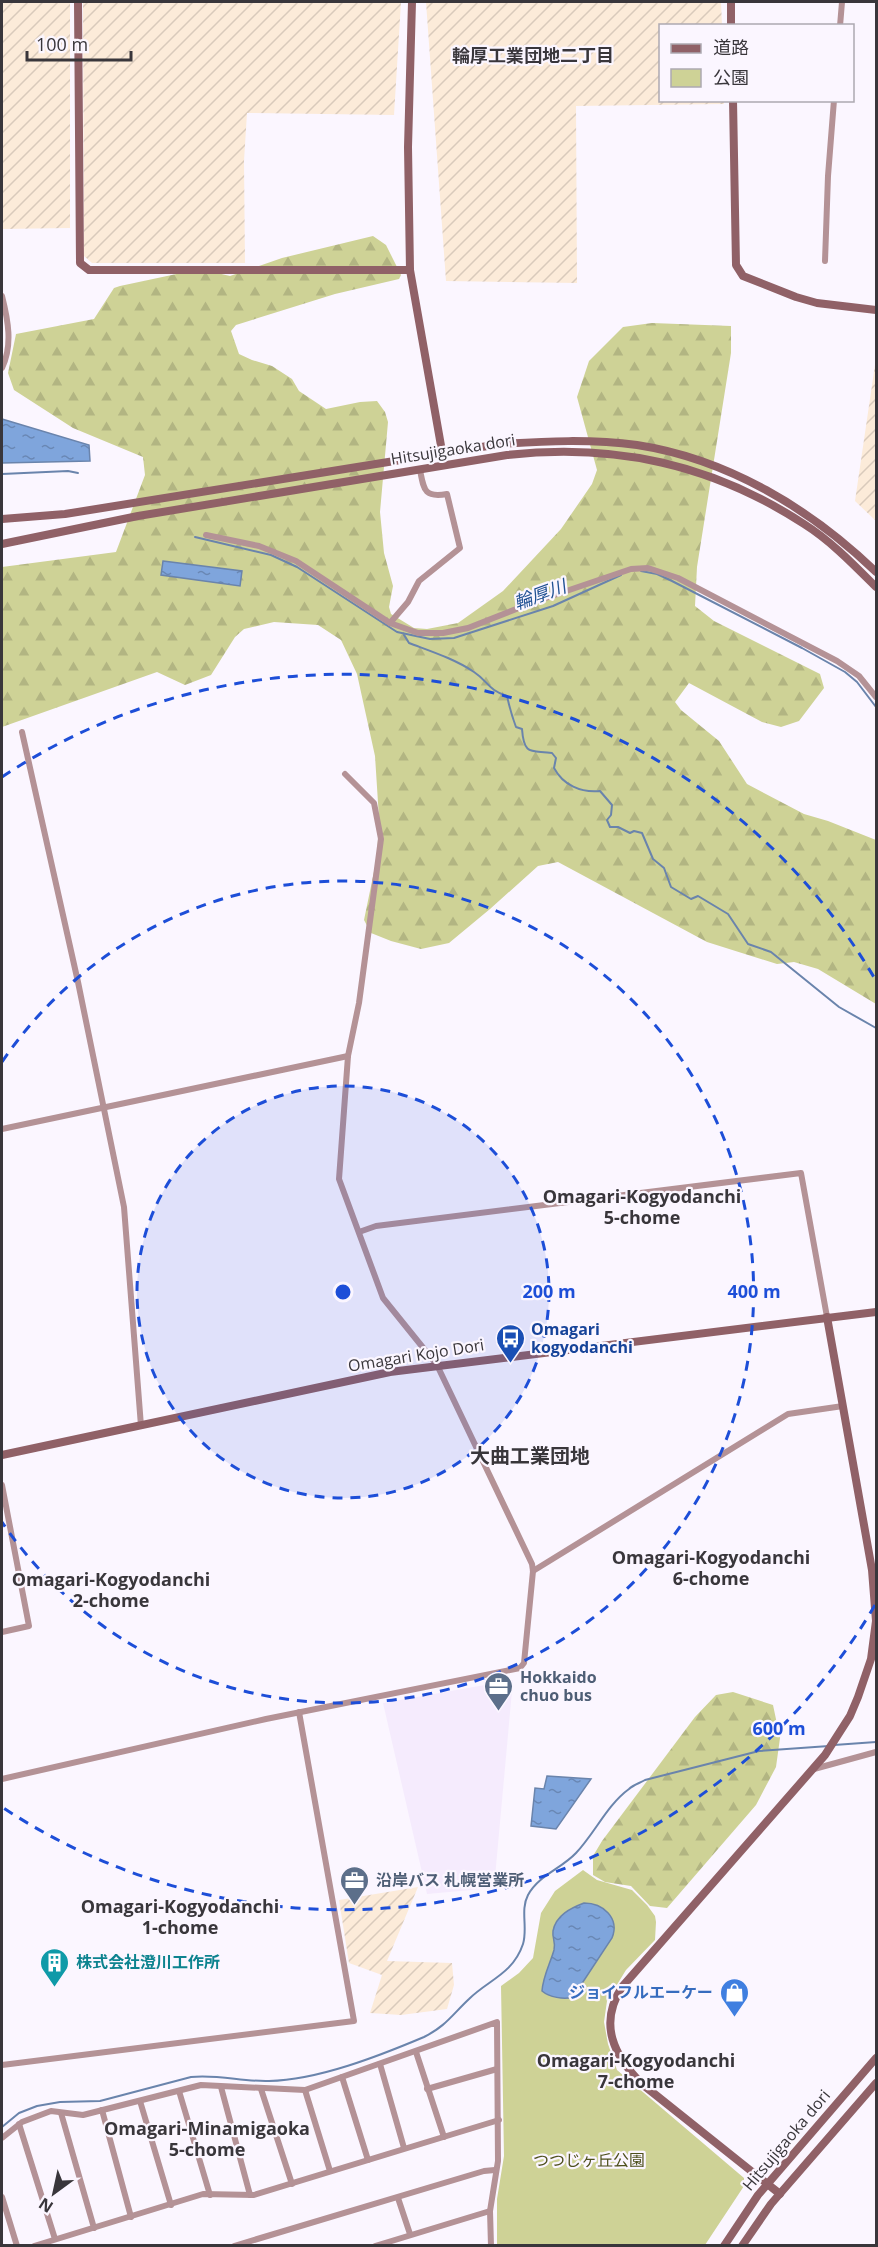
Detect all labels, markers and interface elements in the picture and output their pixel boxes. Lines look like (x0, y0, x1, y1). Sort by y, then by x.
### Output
scale bar (27, 24, 130, 62)
legend (659, 24, 854, 102)
text: 100 m (36, 32, 88, 56)
text: 道路 (713, 35, 749, 59)
district label: 輪厚工業団地二丁目 (452, 43, 614, 67)
text: 公園 (713, 65, 749, 89)
street label: Hitsujigaoka dori (389, 428, 517, 470)
water label: 輪厚川 (510, 573, 571, 615)
district label: Omagari-Kogyodanchi 5-chome (543, 1184, 741, 1229)
text: 200 m (522, 1279, 576, 1303)
text: 400 m (727, 1279, 781, 1303)
centre of rings (333, 1282, 353, 1302)
place label: Omagari kogyodanchi (531, 1318, 633, 1358)
bus stop icon: Omagari kogyodanchi (494, 1322, 526, 1364)
street label: Omagari Kojo Dori (346, 1333, 486, 1377)
district label: 大曲工業団地 (470, 1442, 590, 1469)
district label: Omagari-Kogyodanchi 6-chome (612, 1545, 810, 1590)
district label: Omagari-Kogyodanchi 2-chome (12, 1567, 210, 1612)
place label: Hokkaido chuo bus (520, 1666, 597, 1706)
office icon: Hokkaido chuo bus (483, 1670, 515, 1712)
text: 600 m (752, 1716, 806, 1740)
office icon: 沿岸バス 札幌営業所 (339, 1864, 371, 1906)
place label: 沿岸バス 札幌営業所 (376, 1869, 524, 1891)
district label: Omagari-Kogyodanchi 1-chome (81, 1894, 279, 1939)
building icon: 株式会社澄川工作所 (39, 1946, 71, 1988)
place label: 株式会社澄川工作所 (76, 1951, 220, 1973)
shop icon: ジョイフルエーケー (718, 1976, 750, 2018)
place label: ジョイフルエーケー (569, 1981, 713, 2003)
district label: Omagari-Kogyodanchi 7-chome (537, 2048, 735, 2093)
street label: Hitsujigaoka dori (737, 2085, 835, 2195)
district label: Omagari-Minamigaoka 5-chome (104, 2116, 310, 2161)
park label: つつじヶ丘公園 (533, 2149, 645, 2171)
north arrow (24, 2163, 84, 2223)
text: N (34, 2193, 57, 2218)

